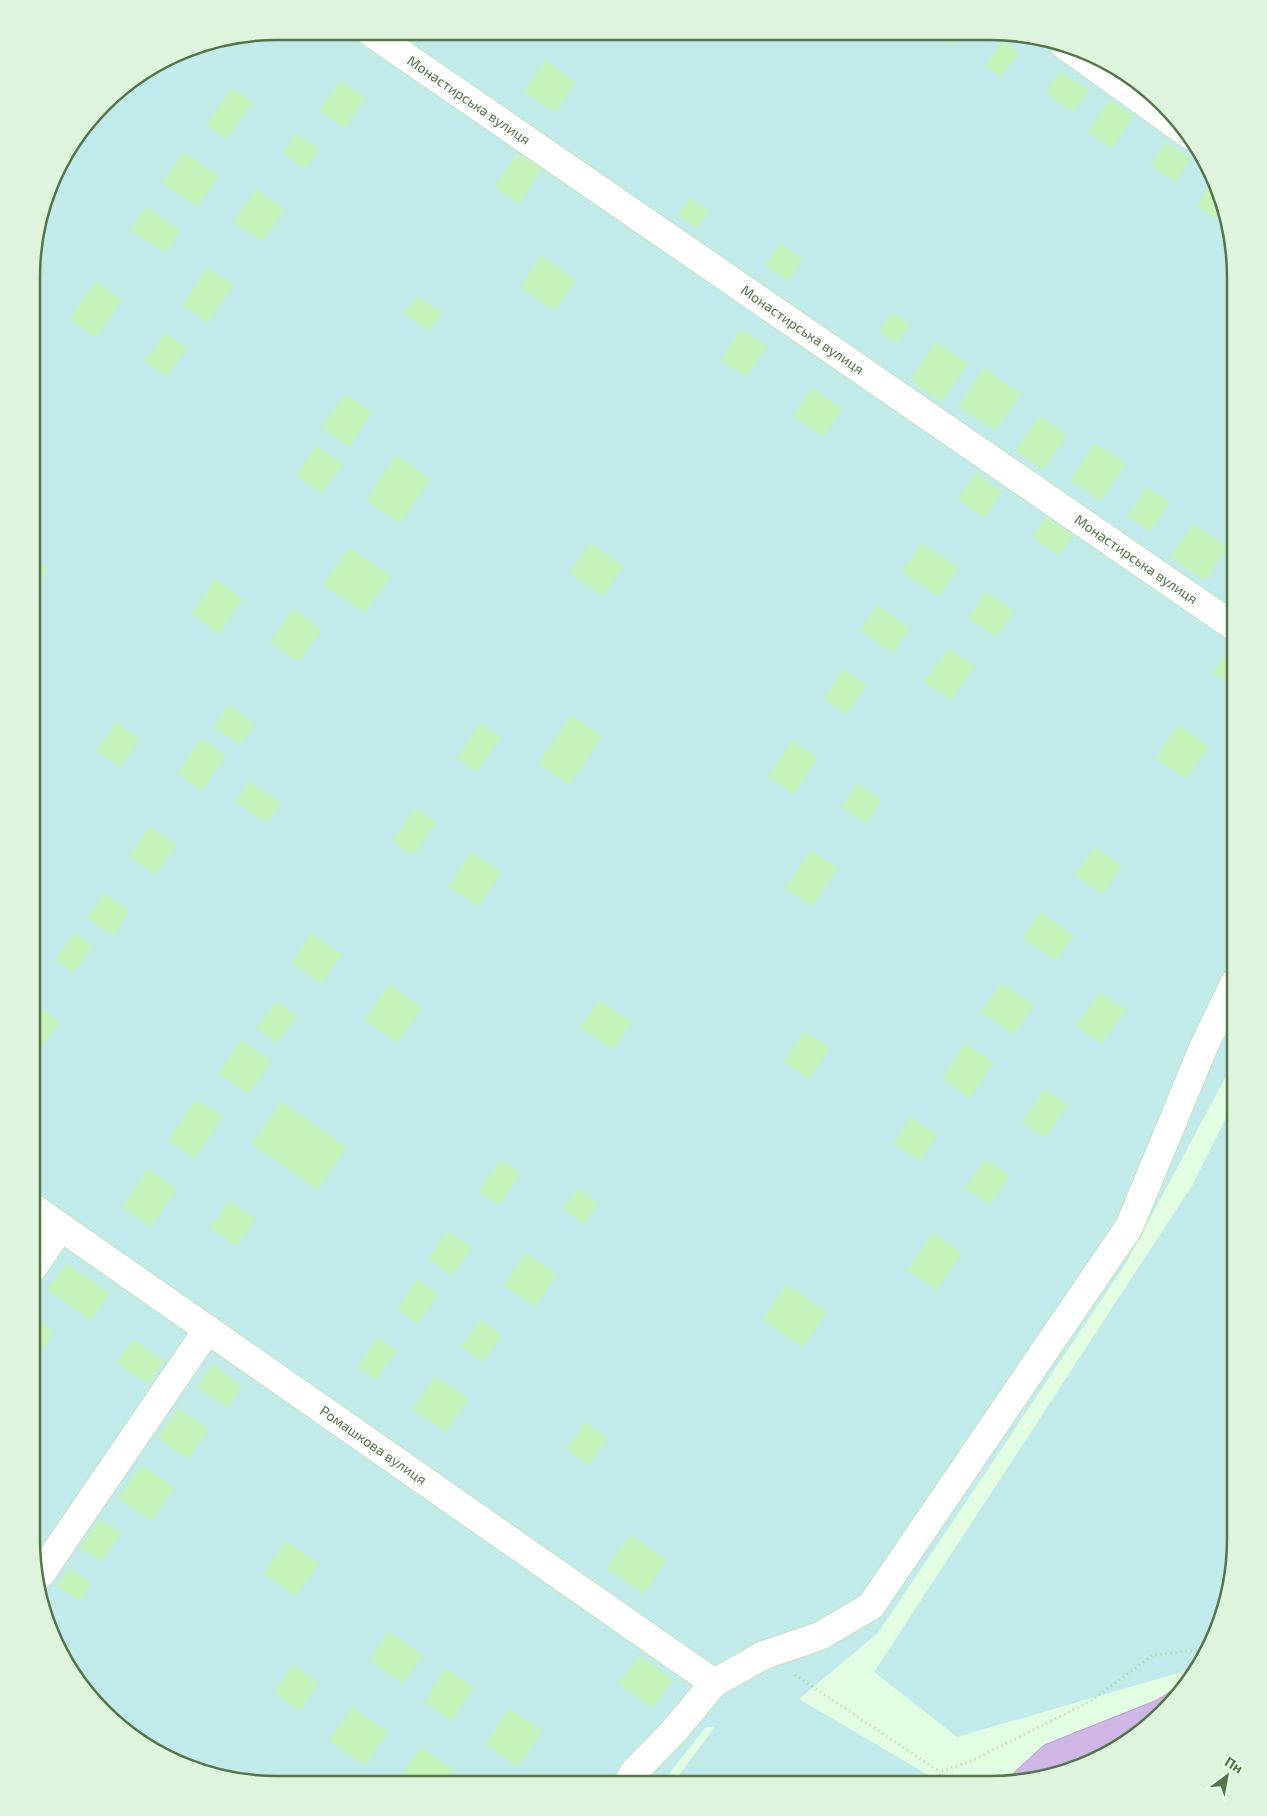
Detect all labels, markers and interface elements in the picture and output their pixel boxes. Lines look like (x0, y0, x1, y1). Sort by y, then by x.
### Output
street label: Монастирська вулиця (404, 51, 534, 148)
street label: Монастирська вулиця (738, 281, 868, 377)
street label: Монастирська вулиця (1072, 511, 1201, 607)
street label: Ромашкова вулиця (317, 1402, 430, 1488)
north arrow (1202, 1751, 1252, 1801)
text: Пн (1222, 1753, 1246, 1777)

